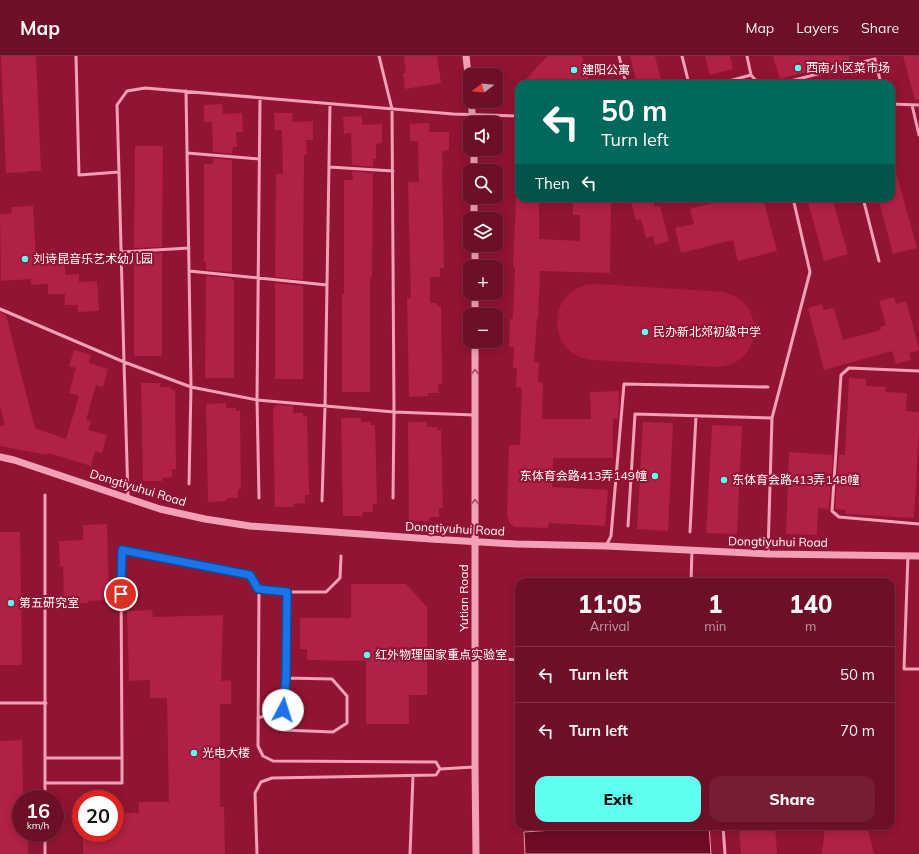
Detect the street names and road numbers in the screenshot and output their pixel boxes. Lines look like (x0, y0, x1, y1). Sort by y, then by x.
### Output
street label: Dongtiyuhui Road (88, 466, 188, 509)
street label: Dongtiyuhui Road (405, 518, 505, 539)
street label: Dongtiyuhui Road (728, 533, 828, 550)
street label: Yutian Road (456, 564, 471, 633)

